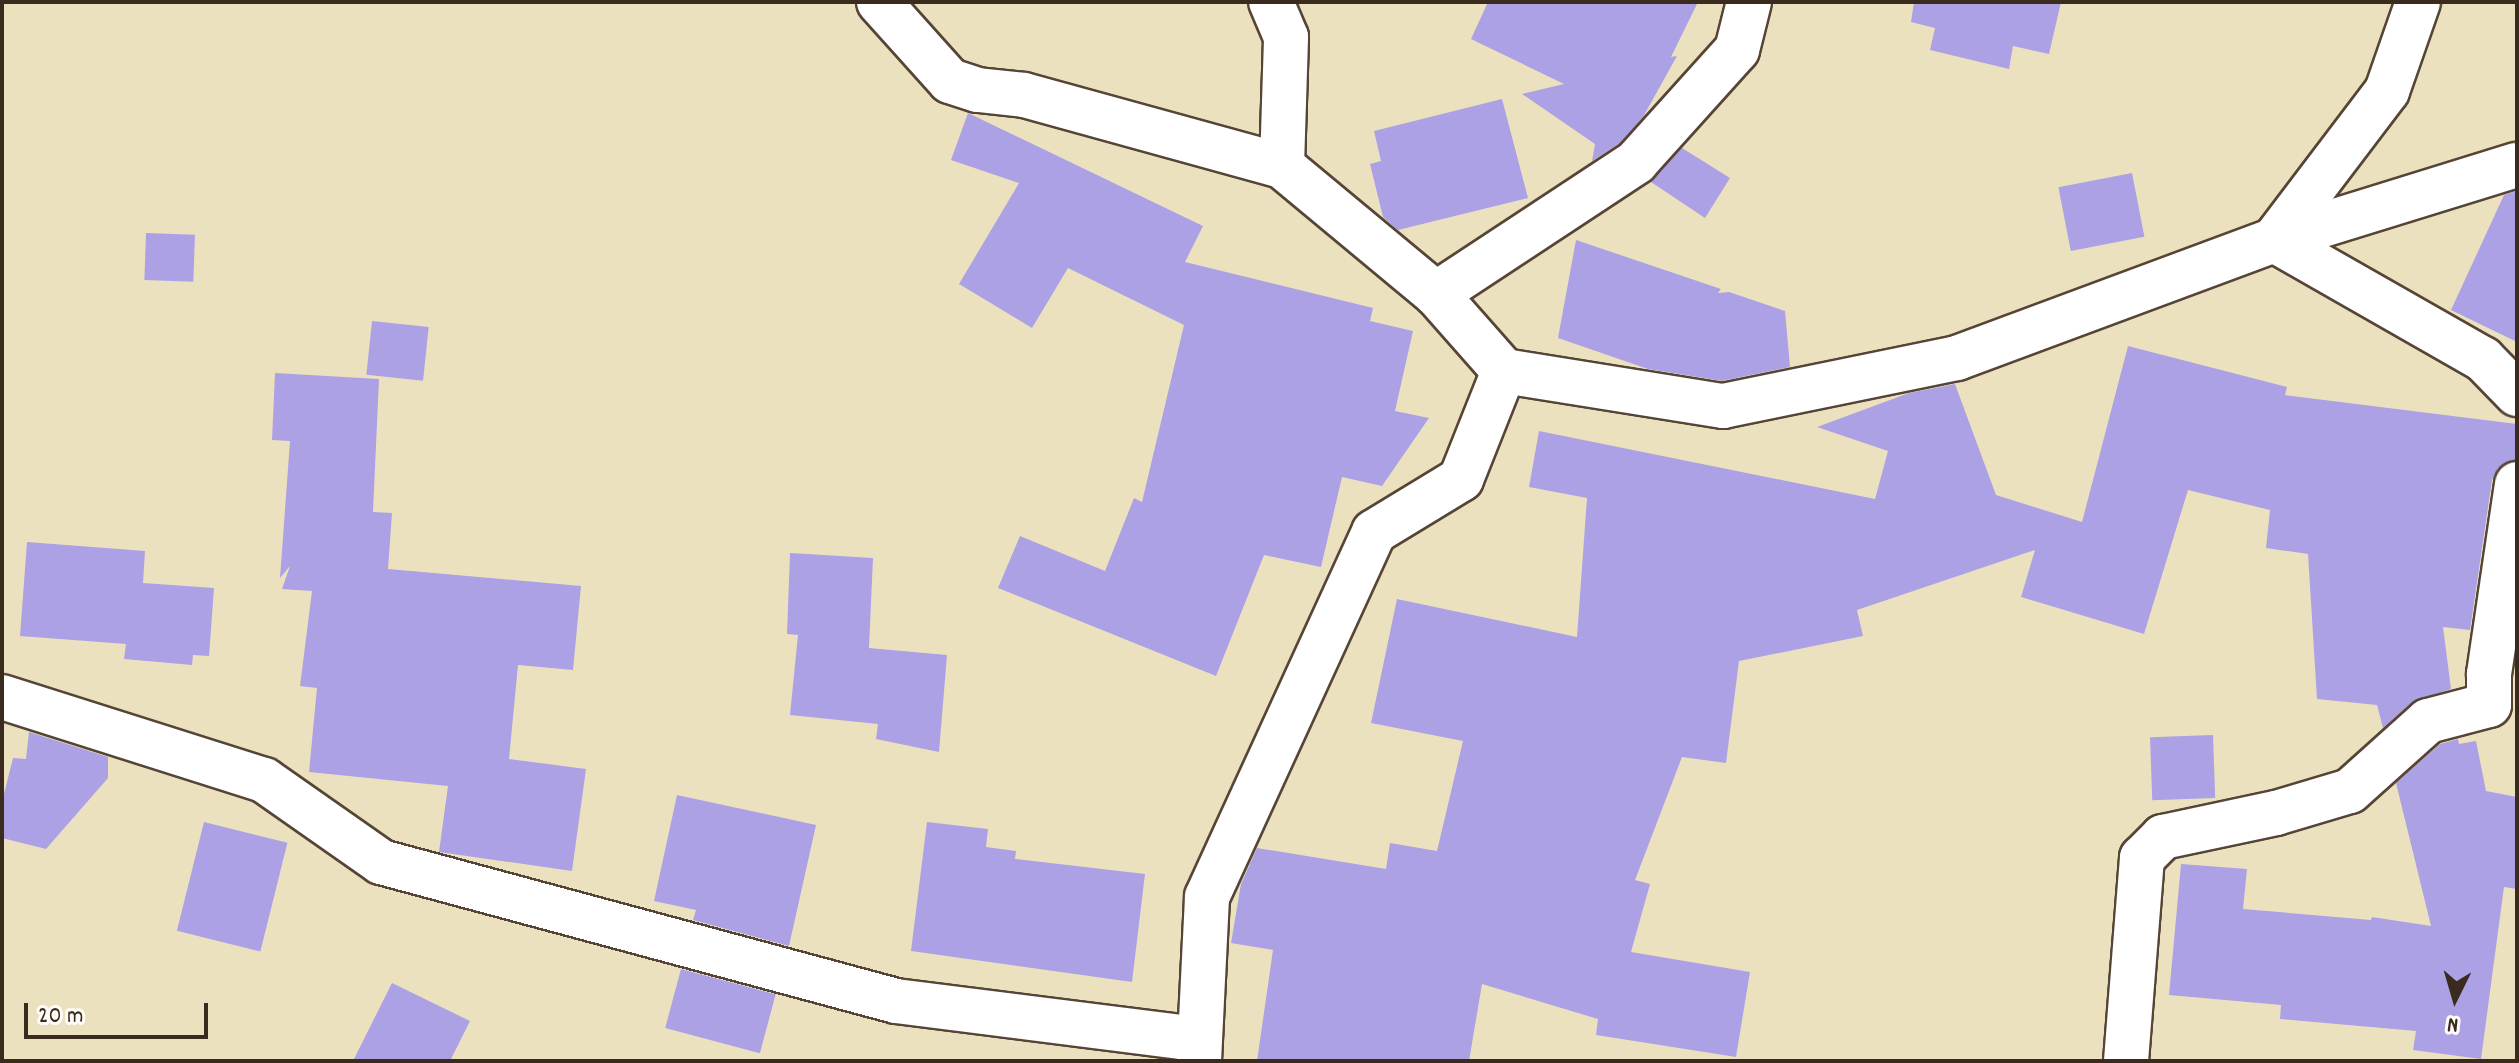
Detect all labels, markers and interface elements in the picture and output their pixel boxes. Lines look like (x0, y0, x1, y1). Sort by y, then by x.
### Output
north arrow (2415, 959, 2495, 1039)
scale bar (28, 987, 212, 1037)
text: 20 m (38, 1000, 84, 1034)
text: N (2446, 1007, 2460, 1039)

